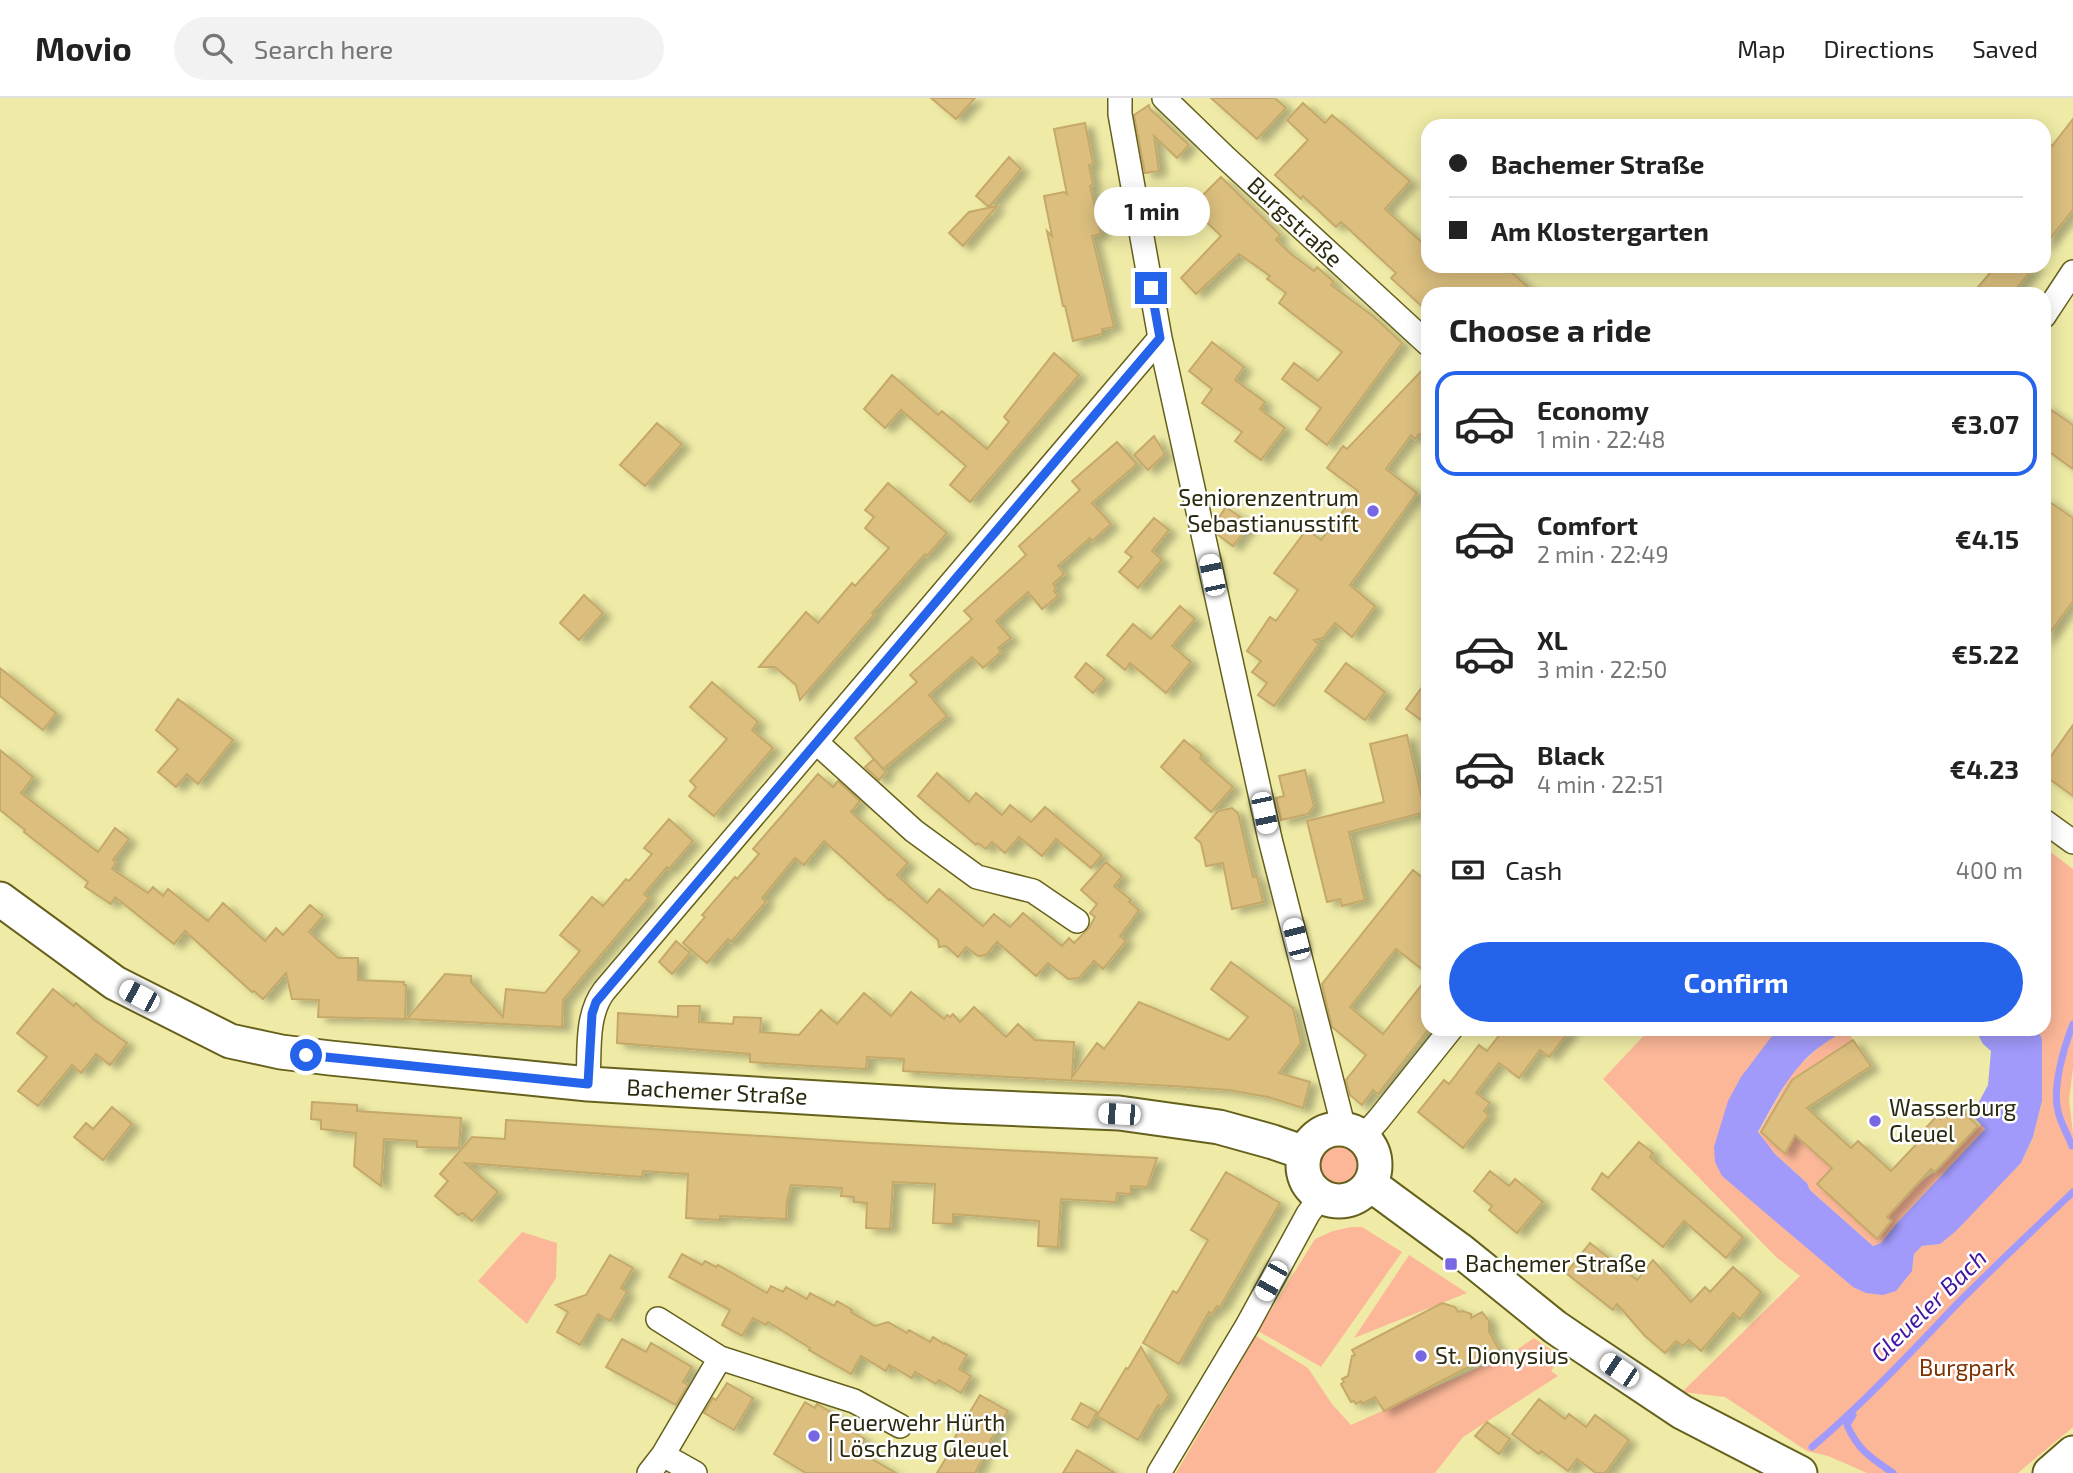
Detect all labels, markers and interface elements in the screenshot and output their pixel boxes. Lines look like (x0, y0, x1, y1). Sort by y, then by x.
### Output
search box (174, 17, 664, 80)
text: Movio (35, 28, 132, 68)
icon: search (198, 29, 236, 67)
text: Search here (254, 33, 393, 64)
text: Map (1737, 34, 1785, 63)
text: Directions (1823, 34, 1934, 63)
text: Saved (1972, 34, 2038, 63)
text: Bachemer Straße (1491, 148, 1704, 179)
street label: Burgstraße (1242, 170, 1349, 272)
callout: 1 min (1093, 186, 1209, 236)
text: 1 min (1124, 197, 1180, 225)
text: Am Klostergarten (1491, 215, 1709, 246)
route end (1135, 272, 1167, 304)
text: Choose a ride (1449, 310, 1652, 348)
icon: car (1453, 392, 1516, 455)
text: Economy (1537, 394, 1649, 425)
text: €3.07 (1951, 408, 2019, 439)
text: 1 min · 22:48 (1537, 425, 1666, 453)
place label: Seniorenzentrum Sebastianusstift (1178, 483, 1359, 537)
marker: Seniorenzentrum Sebastianusstift (1365, 503, 1381, 519)
icon: car (1453, 507, 1516, 570)
text: Comfort (1537, 509, 1638, 540)
text: €4.15 (1955, 523, 2019, 554)
text: 2 min · 22:49 (1537, 540, 1669, 568)
car (1198, 552, 1227, 598)
icon: car (1453, 622, 1516, 685)
text: XL (1537, 624, 1568, 655)
text: €5.22 (1951, 638, 2019, 669)
text: 3 min · 22:50 (1537, 655, 1667, 683)
icon: car (1453, 737, 1516, 800)
text: Black (1537, 739, 1605, 770)
text: €4.23 (1950, 753, 2019, 784)
text: 4 min · 22:51 (1537, 770, 1664, 798)
car (1250, 790, 1279, 836)
icon: cash (1449, 851, 1487, 889)
text: Cash (1505, 854, 1562, 885)
text: 400 m (1956, 856, 2023, 884)
car (1281, 916, 1312, 962)
button: Confirm (1449, 942, 2023, 1022)
car (116, 977, 163, 1015)
route start (290, 1039, 322, 1071)
street label: Bachemer Straße (626, 1072, 808, 1110)
place label: Wasserburg Gleuel (1889, 1093, 2016, 1147)
car (1098, 1102, 1141, 1126)
marker: Wasserburg Gleuel (1867, 1113, 1883, 1129)
water label: Gleueler Bach (1864, 1242, 1992, 1367)
place label: Bachemer Straße (1465, 1249, 1646, 1277)
marker: Bachemer Straße (1443, 1256, 1459, 1272)
car (1252, 1258, 1291, 1304)
place label: St. Dionysius (1435, 1341, 1569, 1369)
marker: St. Dionysius (1413, 1348, 1429, 1364)
car (1596, 1350, 1643, 1390)
park label: Burgpark (1919, 1353, 2015, 1381)
place label: Feuerwehr Hürth | Löschzug Gleuel (828, 1408, 1009, 1462)
marker: Feuerwehr Hürth | Löschzug Gleuel (806, 1428, 822, 1444)

